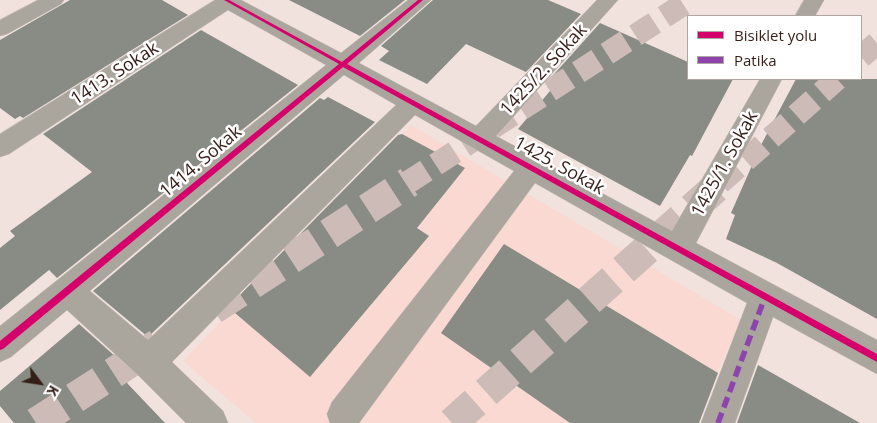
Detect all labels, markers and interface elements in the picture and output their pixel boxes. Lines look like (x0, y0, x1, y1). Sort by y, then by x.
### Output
legend (687, 15, 862, 80)
street label: 1425/2. Sokak (496, 20, 592, 120)
text: Bisiklet yolu (734, 25, 817, 45)
street label: 1413. Sokak (67, 38, 163, 110)
text: Patika (734, 50, 777, 70)
street label: 1425/1. Sokak (687, 108, 763, 220)
street label: 1414. Sokak (156, 122, 246, 202)
street label: 1425. Sokak (510, 132, 608, 200)
north arrow (15, 358, 65, 408)
text: K (43, 382, 64, 400)

